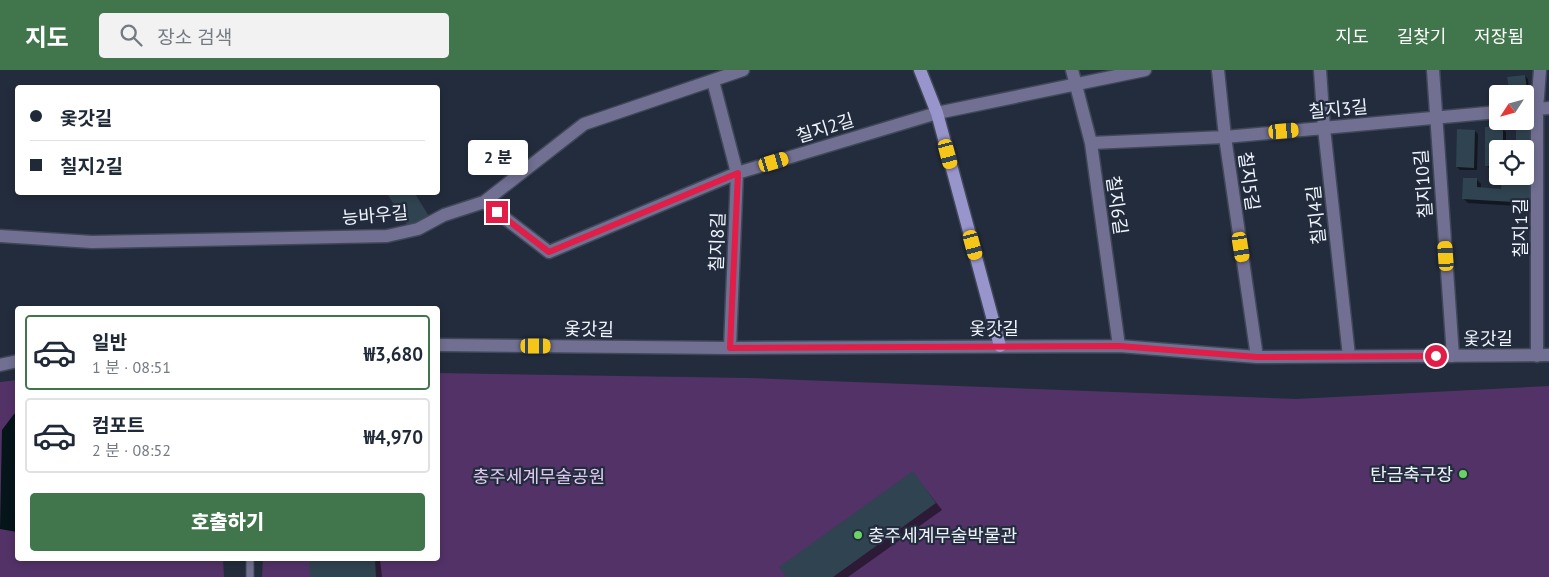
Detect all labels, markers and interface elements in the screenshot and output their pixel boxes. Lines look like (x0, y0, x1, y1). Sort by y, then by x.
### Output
search box (99, 13, 449, 58)
icon: search (117, 21, 145, 49)
text: 지도 (25, 22, 69, 53)
text: 장소 검색 (157, 25, 232, 49)
text: 지도 (1336, 25, 1369, 48)
text: 길찾기 (1397, 25, 1446, 48)
text: 저장됨 (1474, 25, 1524, 48)
north arrow (1489, 85, 1534, 130)
map controls (1489, 85, 1534, 185)
street label: 칠지3길 (1307, 95, 1369, 123)
text: 옻갓길 (60, 106, 112, 130)
street label: 칠지2길 (793, 108, 857, 148)
car (1268, 122, 1299, 140)
car (936, 138, 959, 170)
callout: 2 분 (467, 140, 527, 174)
button: locate (1489, 140, 1534, 185)
text: 2 분 (484, 147, 512, 167)
street label: 칠지10길 (1409, 149, 1437, 219)
car (757, 150, 790, 174)
street label: 칠지5길 (1233, 150, 1265, 212)
text: 칠지2길 (60, 154, 123, 178)
street label: 칠지6길 (1101, 174, 1133, 236)
street label: 칠지4길 (1301, 184, 1331, 246)
street label: 칠지1길 (1509, 198, 1532, 258)
street label: 능바우길 (341, 201, 409, 229)
route end (486, 201, 508, 223)
street label: 칠지8길 (704, 212, 730, 272)
car (961, 229, 984, 261)
car (1231, 231, 1250, 263)
car (1437, 241, 1454, 271)
street label: 옻갓길 (564, 317, 614, 341)
street label: 옻갓길 (969, 317, 1019, 340)
street label: 옻갓길 (1463, 327, 1513, 350)
icon: car (32, 330, 77, 375)
text: 일반 (92, 330, 127, 354)
car (521, 339, 551, 354)
text: ₩3,680 (364, 342, 423, 366)
route start (1425, 345, 1447, 367)
text: 1 분 · 08:51 (92, 357, 171, 377)
icon: car (32, 413, 77, 458)
text: 컴포트 (92, 413, 144, 437)
text: ₩4,970 (364, 425, 423, 449)
text: 2 분 · 08:52 (92, 440, 171, 460)
place label: 탄금축구장 (1370, 463, 1453, 486)
park label: 충주세계무술공원 (473, 465, 605, 488)
marker: 탄금축구장 (1457, 468, 1469, 480)
button: 호출하기 (30, 493, 425, 551)
place label: 충주세계무술박물관 (868, 524, 1017, 547)
marker: 충주세계무술박물관 (852, 529, 864, 541)

